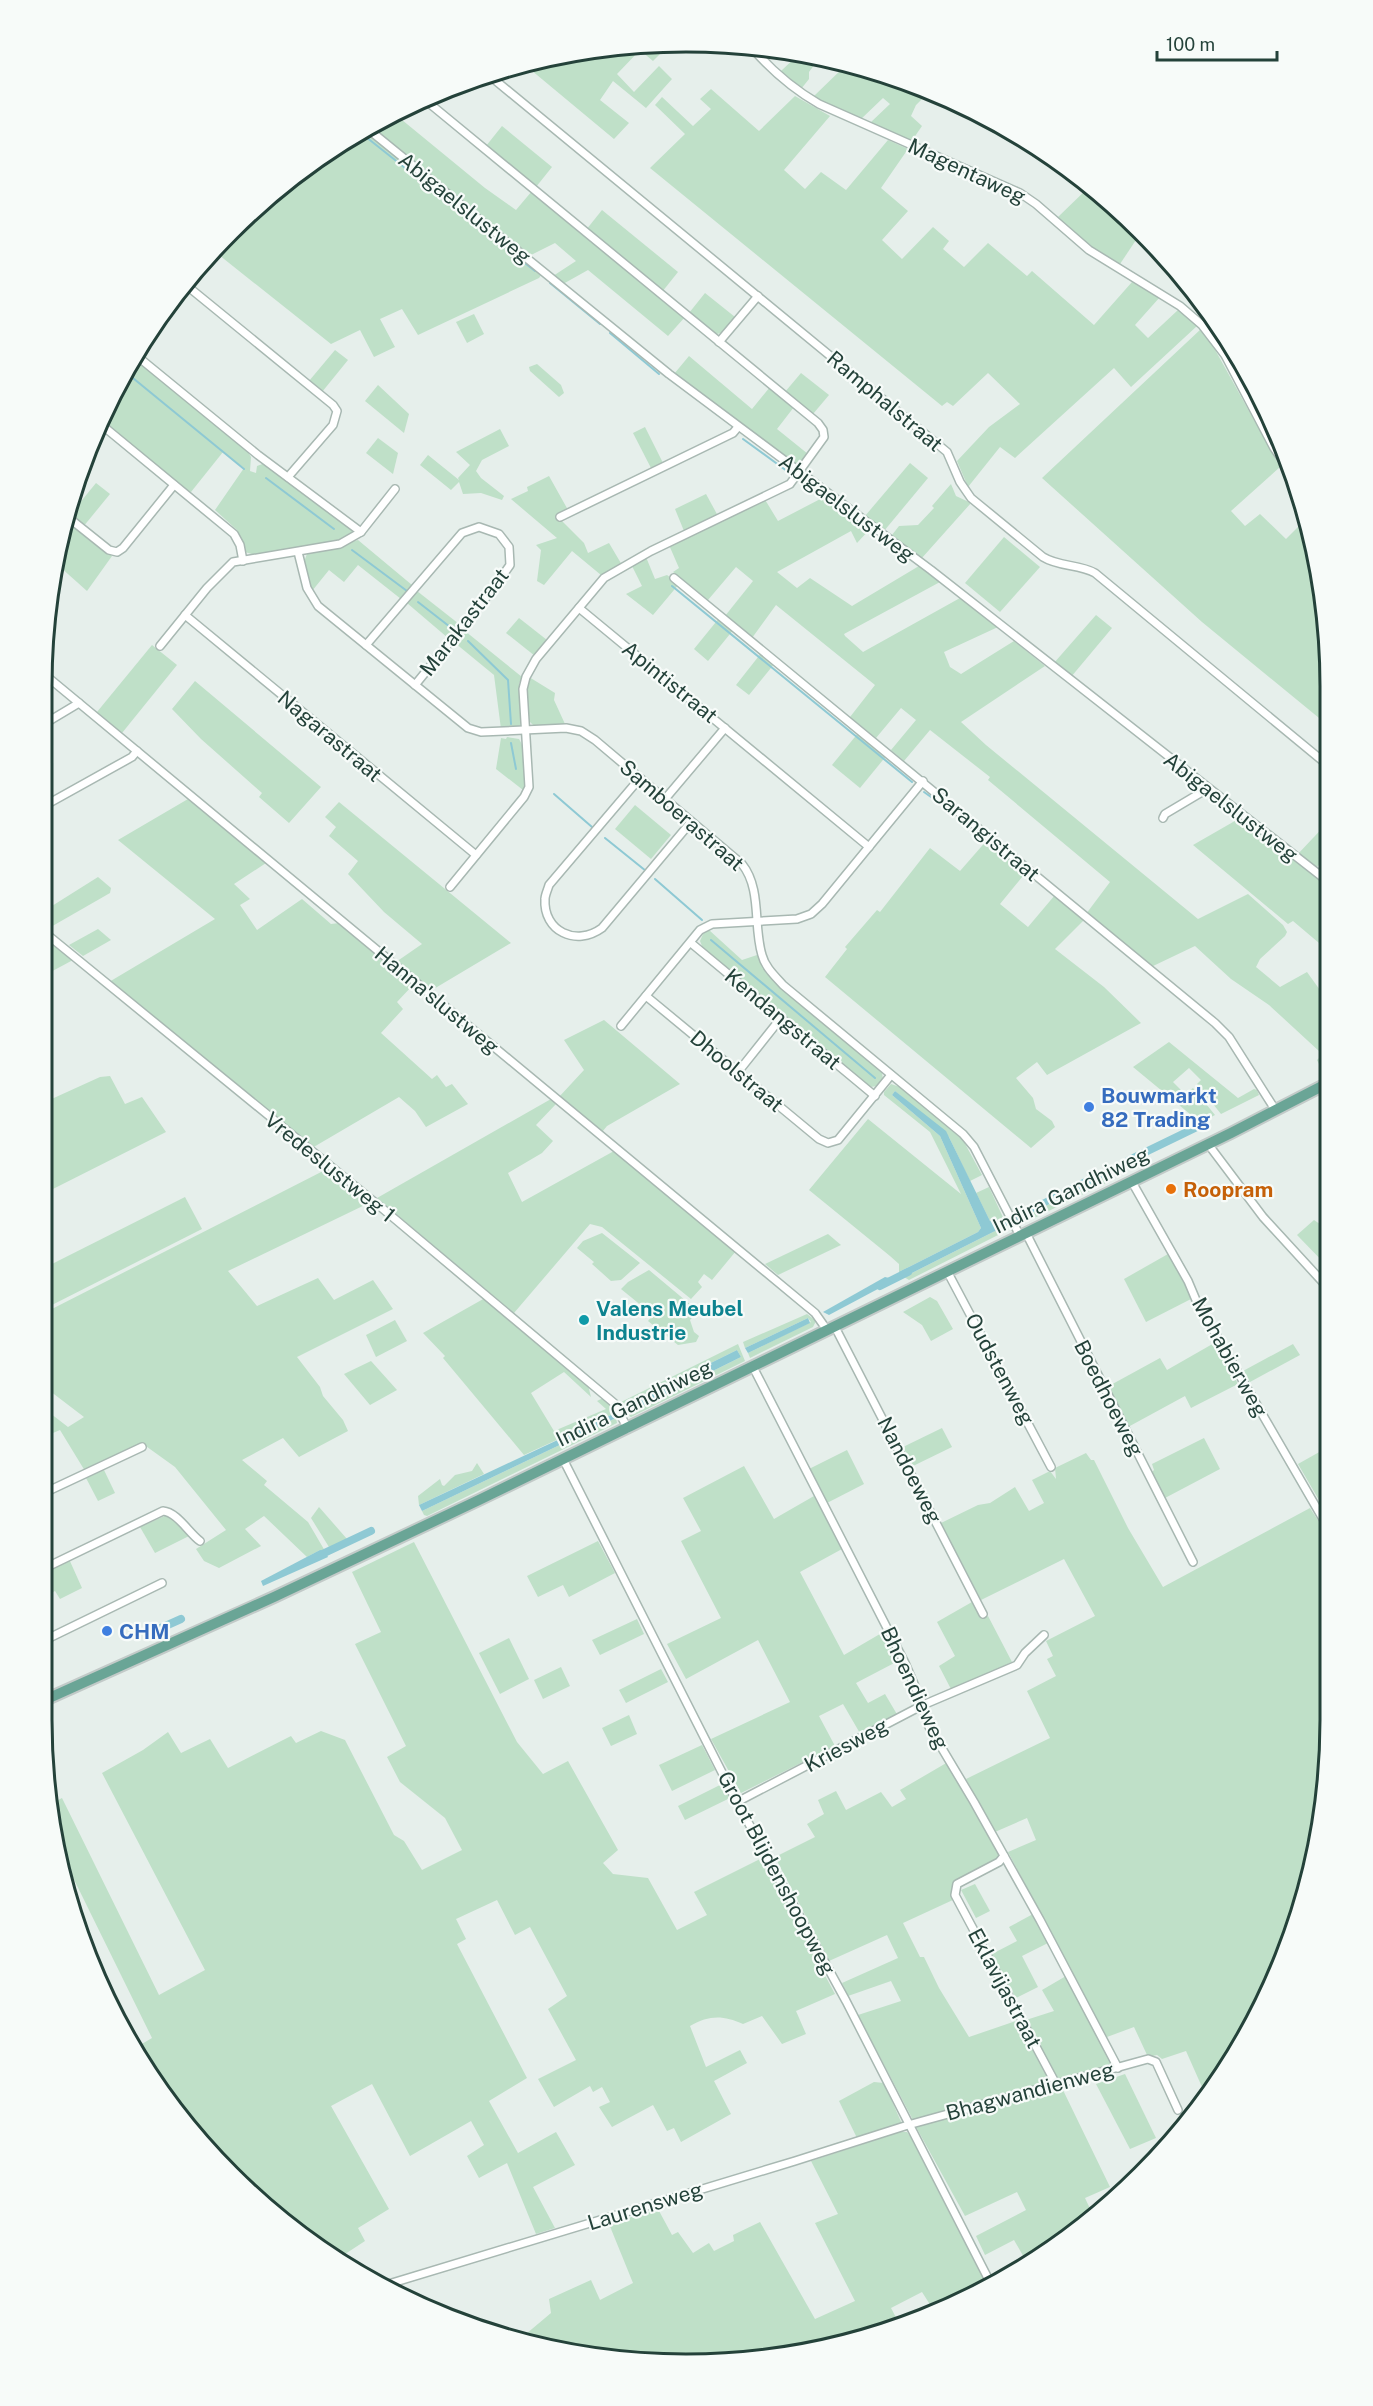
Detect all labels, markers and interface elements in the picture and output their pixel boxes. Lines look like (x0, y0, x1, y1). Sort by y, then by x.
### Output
scale bar (1157, 24, 1277, 62)
text: 100 m (1166, 34, 1215, 55)
street label: Magentaweg (904, 133, 1030, 209)
street label: Abigaelslustweg (394, 147, 536, 269)
street label: Ramphalstraat (822, 345, 948, 457)
street label: Abigaelslustweg (774, 449, 920, 567)
street label: Marakastraat (414, 563, 514, 681)
street label: Apintistraat (617, 636, 723, 728)
street label: Nagarastraat (273, 685, 387, 787)
street label: Abigaelslustweg (1159, 747, 1303, 867)
street label: Samboerastraat (615, 754, 749, 876)
street label: Sarangistraat (927, 782, 1045, 886)
street label: Hanna'slustweg (370, 941, 504, 1059)
street label: Kendangstraat (720, 963, 846, 1075)
street label: Dhoolstraat (685, 1025, 789, 1117)
place label: Bouwmarkt 82 Trading (1101, 1083, 1217, 1132)
marker: Bouwmarkt 82 Trading (1082, 1100, 1096, 1114)
street label: Vredeslustweg 1 (260, 1107, 400, 1227)
street label: Indira Gandhiweg (989, 1141, 1153, 1239)
place label: Roopram (1183, 1177, 1273, 1202)
marker: Roopram (1164, 1182, 1178, 1196)
street label: Mohabierweg (1187, 1293, 1273, 1421)
place label: Valens Meubel Industrie (596, 1296, 743, 1345)
street label: Oudstenweg (960, 1309, 1040, 1429)
marker: Valens Meubel Industrie (577, 1313, 591, 1327)
street label: Boedhoeweg (1069, 1336, 1149, 1460)
street label: Indira Gandhiweg (552, 1354, 716, 1452)
street label: Nandoeweg (872, 1412, 948, 1528)
place label: CHM (119, 1619, 170, 1644)
street label: Bhoendieweg (876, 1623, 954, 1753)
marker: CHM (100, 1624, 114, 1638)
street label: Kriesweg (800, 1713, 892, 1777)
street label: Groot Blijdenshoopweg (713, 1767, 841, 1979)
street label: Eklavijastraat (963, 1924, 1047, 2052)
street label: Bhagwandienweg (943, 2056, 1117, 2126)
street label: Laurensweg (584, 2177, 706, 2235)

